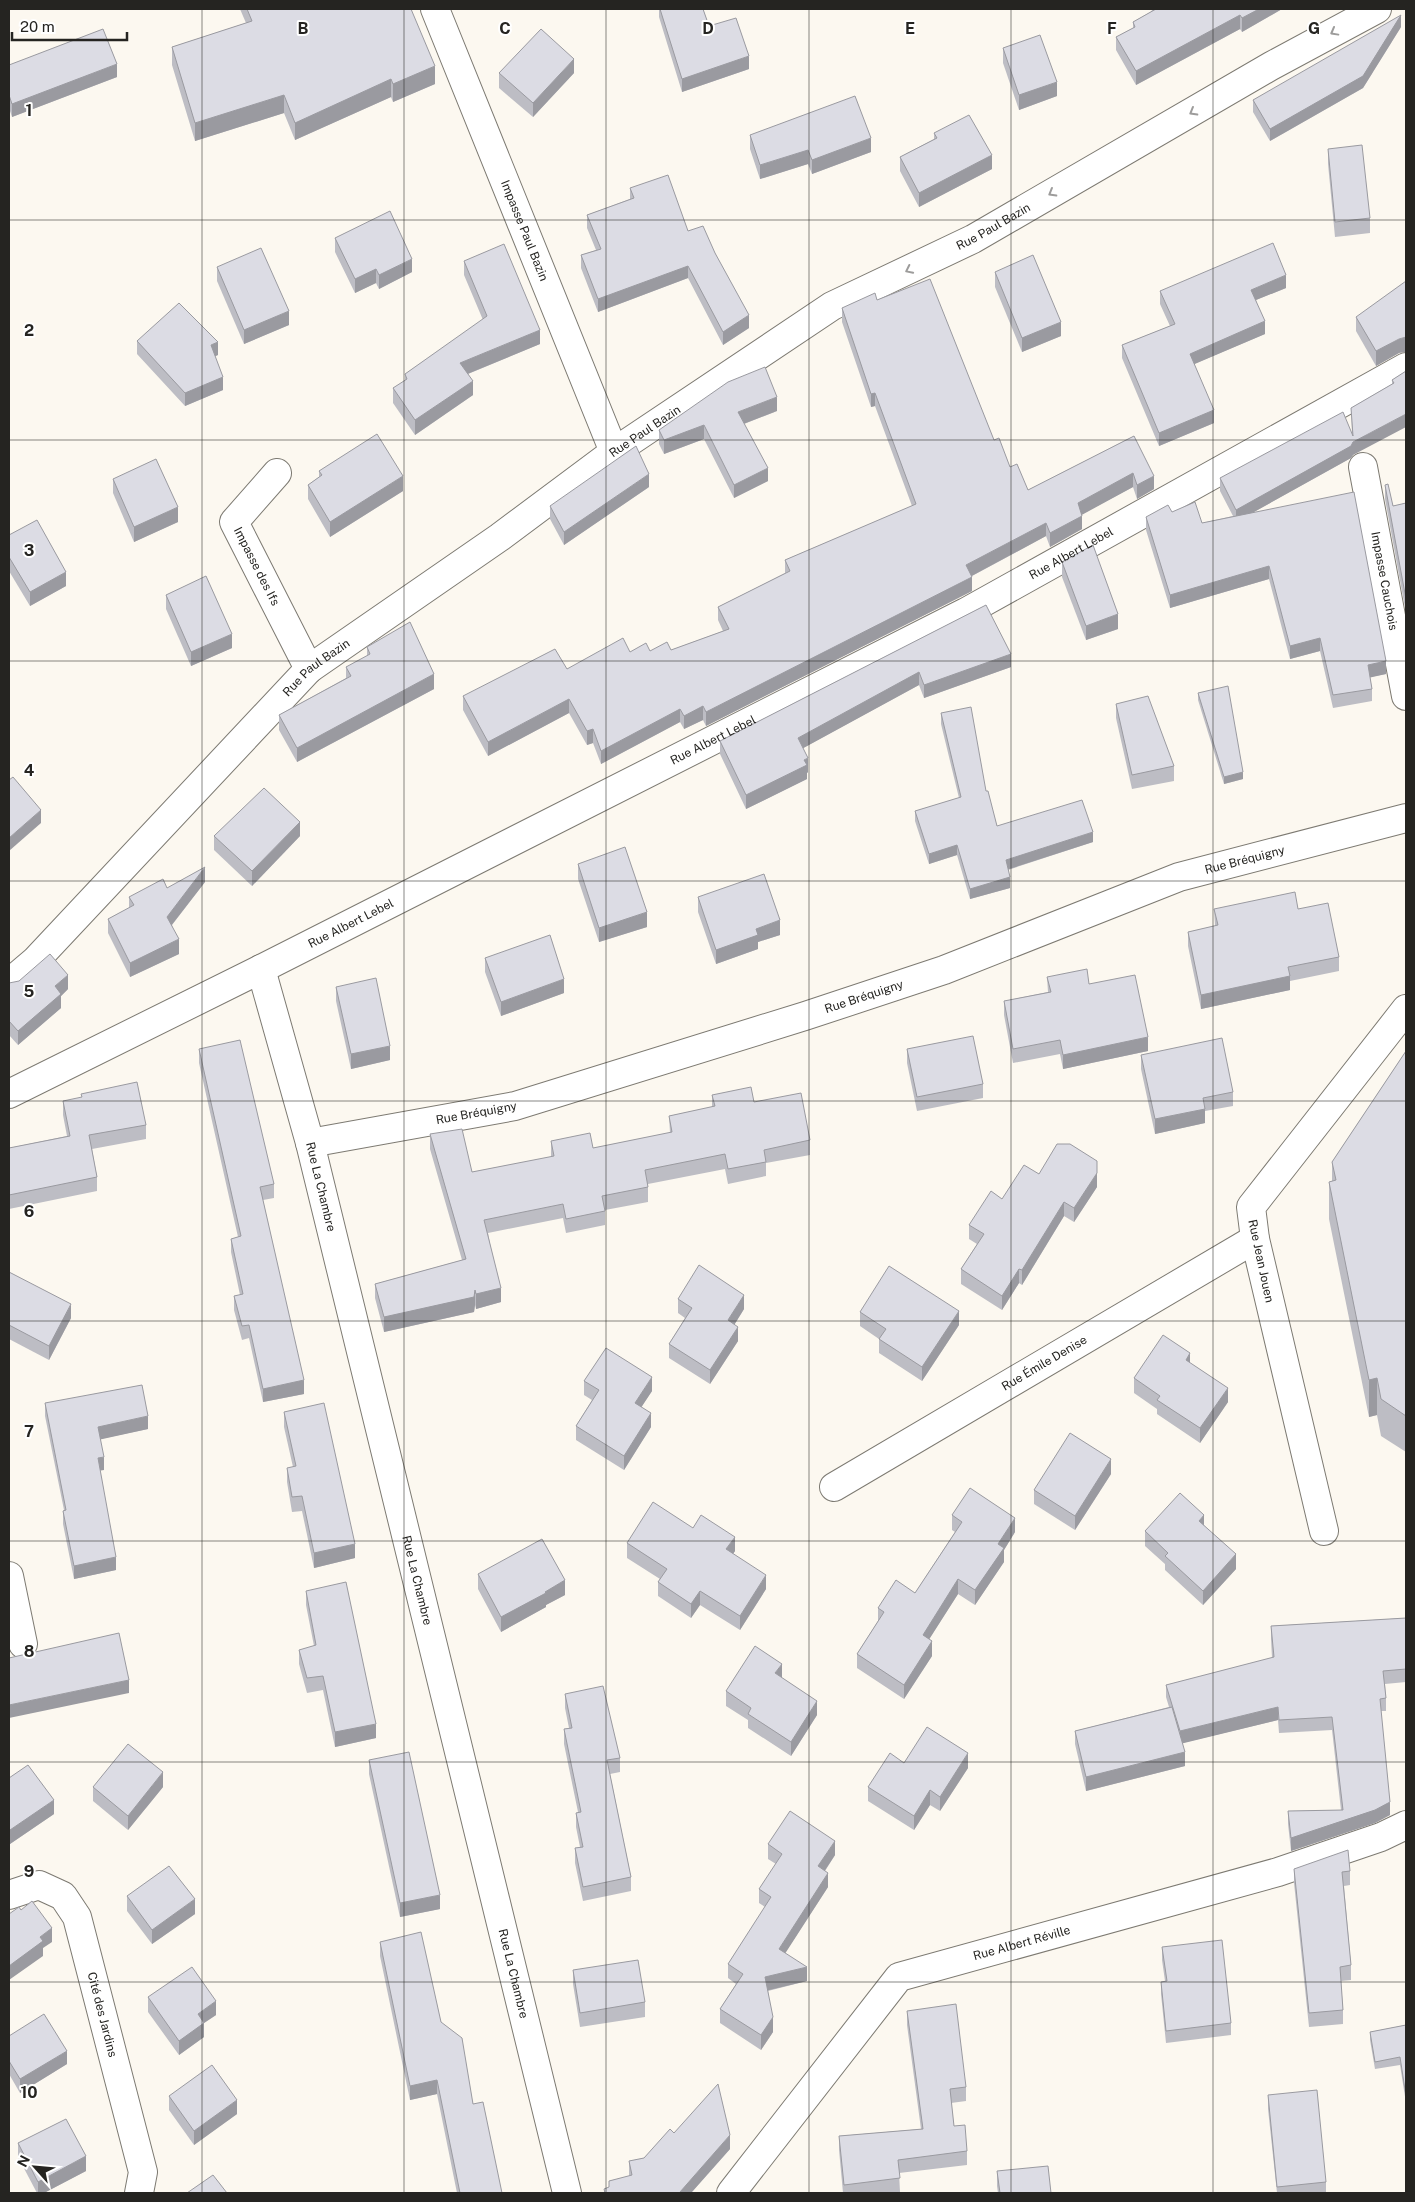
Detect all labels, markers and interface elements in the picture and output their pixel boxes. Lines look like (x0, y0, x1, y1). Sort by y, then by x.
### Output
scale bar (12, 10, 128, 42)
text: 20 m (20, 18, 55, 35)
text: B (298, 19, 309, 38)
text: C (499, 19, 511, 38)
text: D (702, 19, 714, 38)
text: E (905, 19, 915, 38)
text: F (1107, 19, 1117, 38)
text: G (1308, 19, 1320, 38)
one-way arrow (1331, 26, 1340, 36)
text: 1 (26, 101, 32, 120)
one-way arrow (1189, 105, 1198, 115)
street label: Impasse Paul Bazin (498, 178, 551, 283)
one-way arrow (1048, 187, 1057, 197)
street label: Rue Paul Bazin (954, 200, 1033, 253)
one-way arrow (905, 263, 914, 274)
text: 2 (24, 321, 34, 340)
street label: Rue Paul Bazin (606, 402, 683, 460)
street label: Rue Albert Lebel (1027, 524, 1116, 582)
street label: Impasse des Ifs (231, 525, 282, 608)
street label: Impasse Cauchois (1368, 530, 1401, 632)
text: 3 (24, 541, 34, 560)
street label: Rue Paul Bazin (280, 636, 352, 699)
street label: Rue Albert Lebel (668, 712, 758, 768)
text: 4 (24, 761, 35, 780)
street label: Rue Bréquigny (1203, 843, 1287, 877)
street label: Rue Albert Lebel (306, 896, 396, 951)
street label: Rue Bréquigny (823, 977, 906, 1016)
text: 5 (24, 982, 35, 1001)
street label: Rue Bréquigny (435, 1099, 518, 1127)
street label: Rue La Chambre (303, 1141, 339, 1233)
text: 6 (24, 1202, 34, 1221)
street label: Rue Jean Jouen (1245, 1218, 1277, 1304)
street label: Rue Émile Denise (999, 1333, 1089, 1394)
text: 7 (24, 1422, 34, 1441)
street label: Rue La Chambre (399, 1534, 435, 1627)
text: 8 (24, 1642, 35, 1661)
text: 9 (24, 1862, 34, 1881)
street label: Rue Albert Réville (972, 1923, 1072, 1963)
street label: Rue La Chambre (496, 1927, 531, 2020)
street label: Cité des Jardins (85, 1970, 120, 2059)
text: 10 (20, 2083, 38, 2102)
north arrow (10, 2142, 60, 2192)
text: N (14, 2153, 33, 2170)

